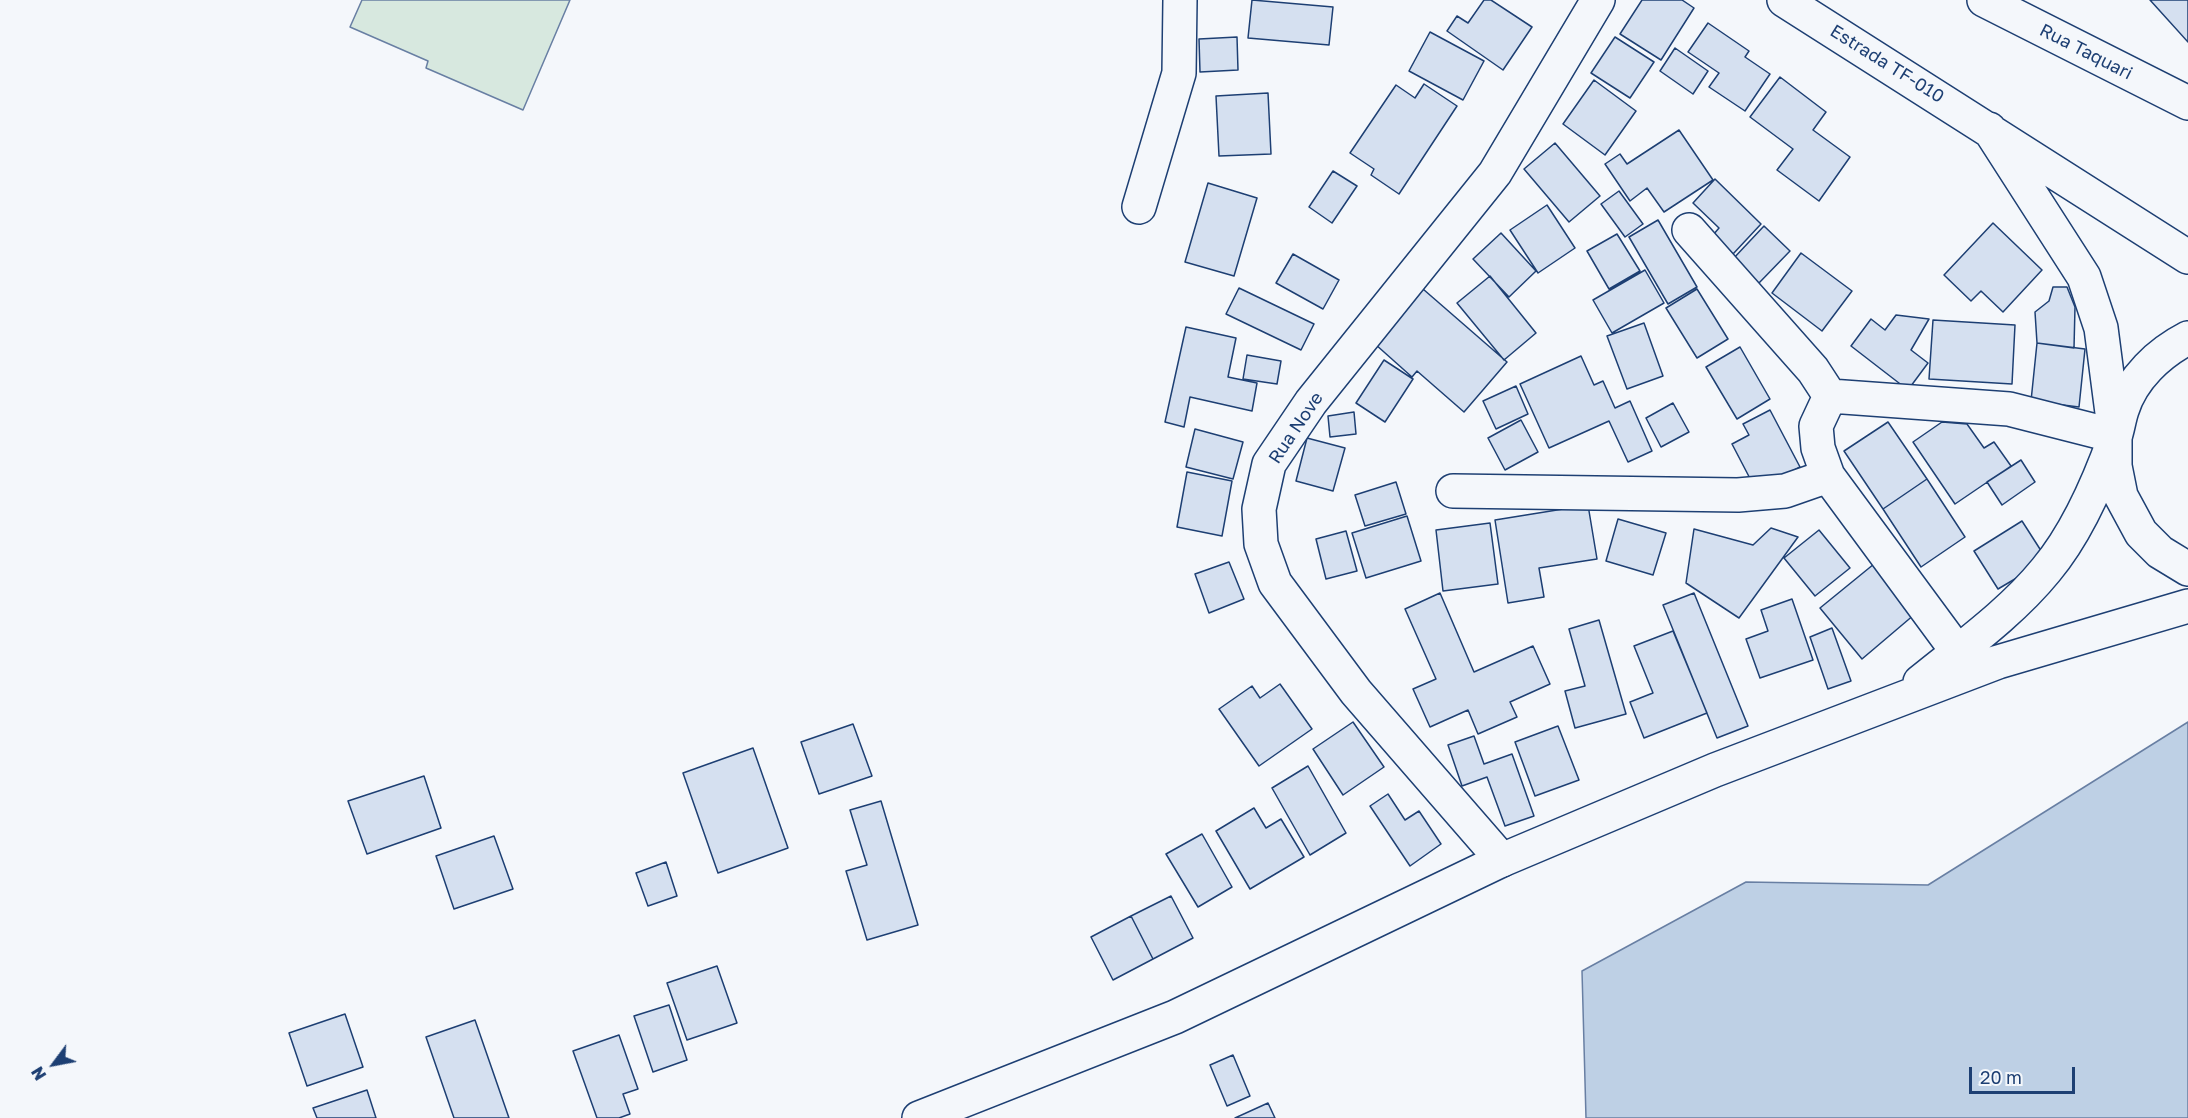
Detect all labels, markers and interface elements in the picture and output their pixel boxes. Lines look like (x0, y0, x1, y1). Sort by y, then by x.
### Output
street label: Rua Taquari (2036, 19, 2136, 85)
street label: Estrada TF-010 (1826, 20, 1948, 108)
street label: Rua Nove (1264, 388, 1328, 468)
north arrow (24, 1034, 84, 1094)
scale bar (1972, 1055, 2078, 1093)
text: N (27, 1063, 50, 1084)
text: 20 m (1980, 1066, 2022, 1088)

